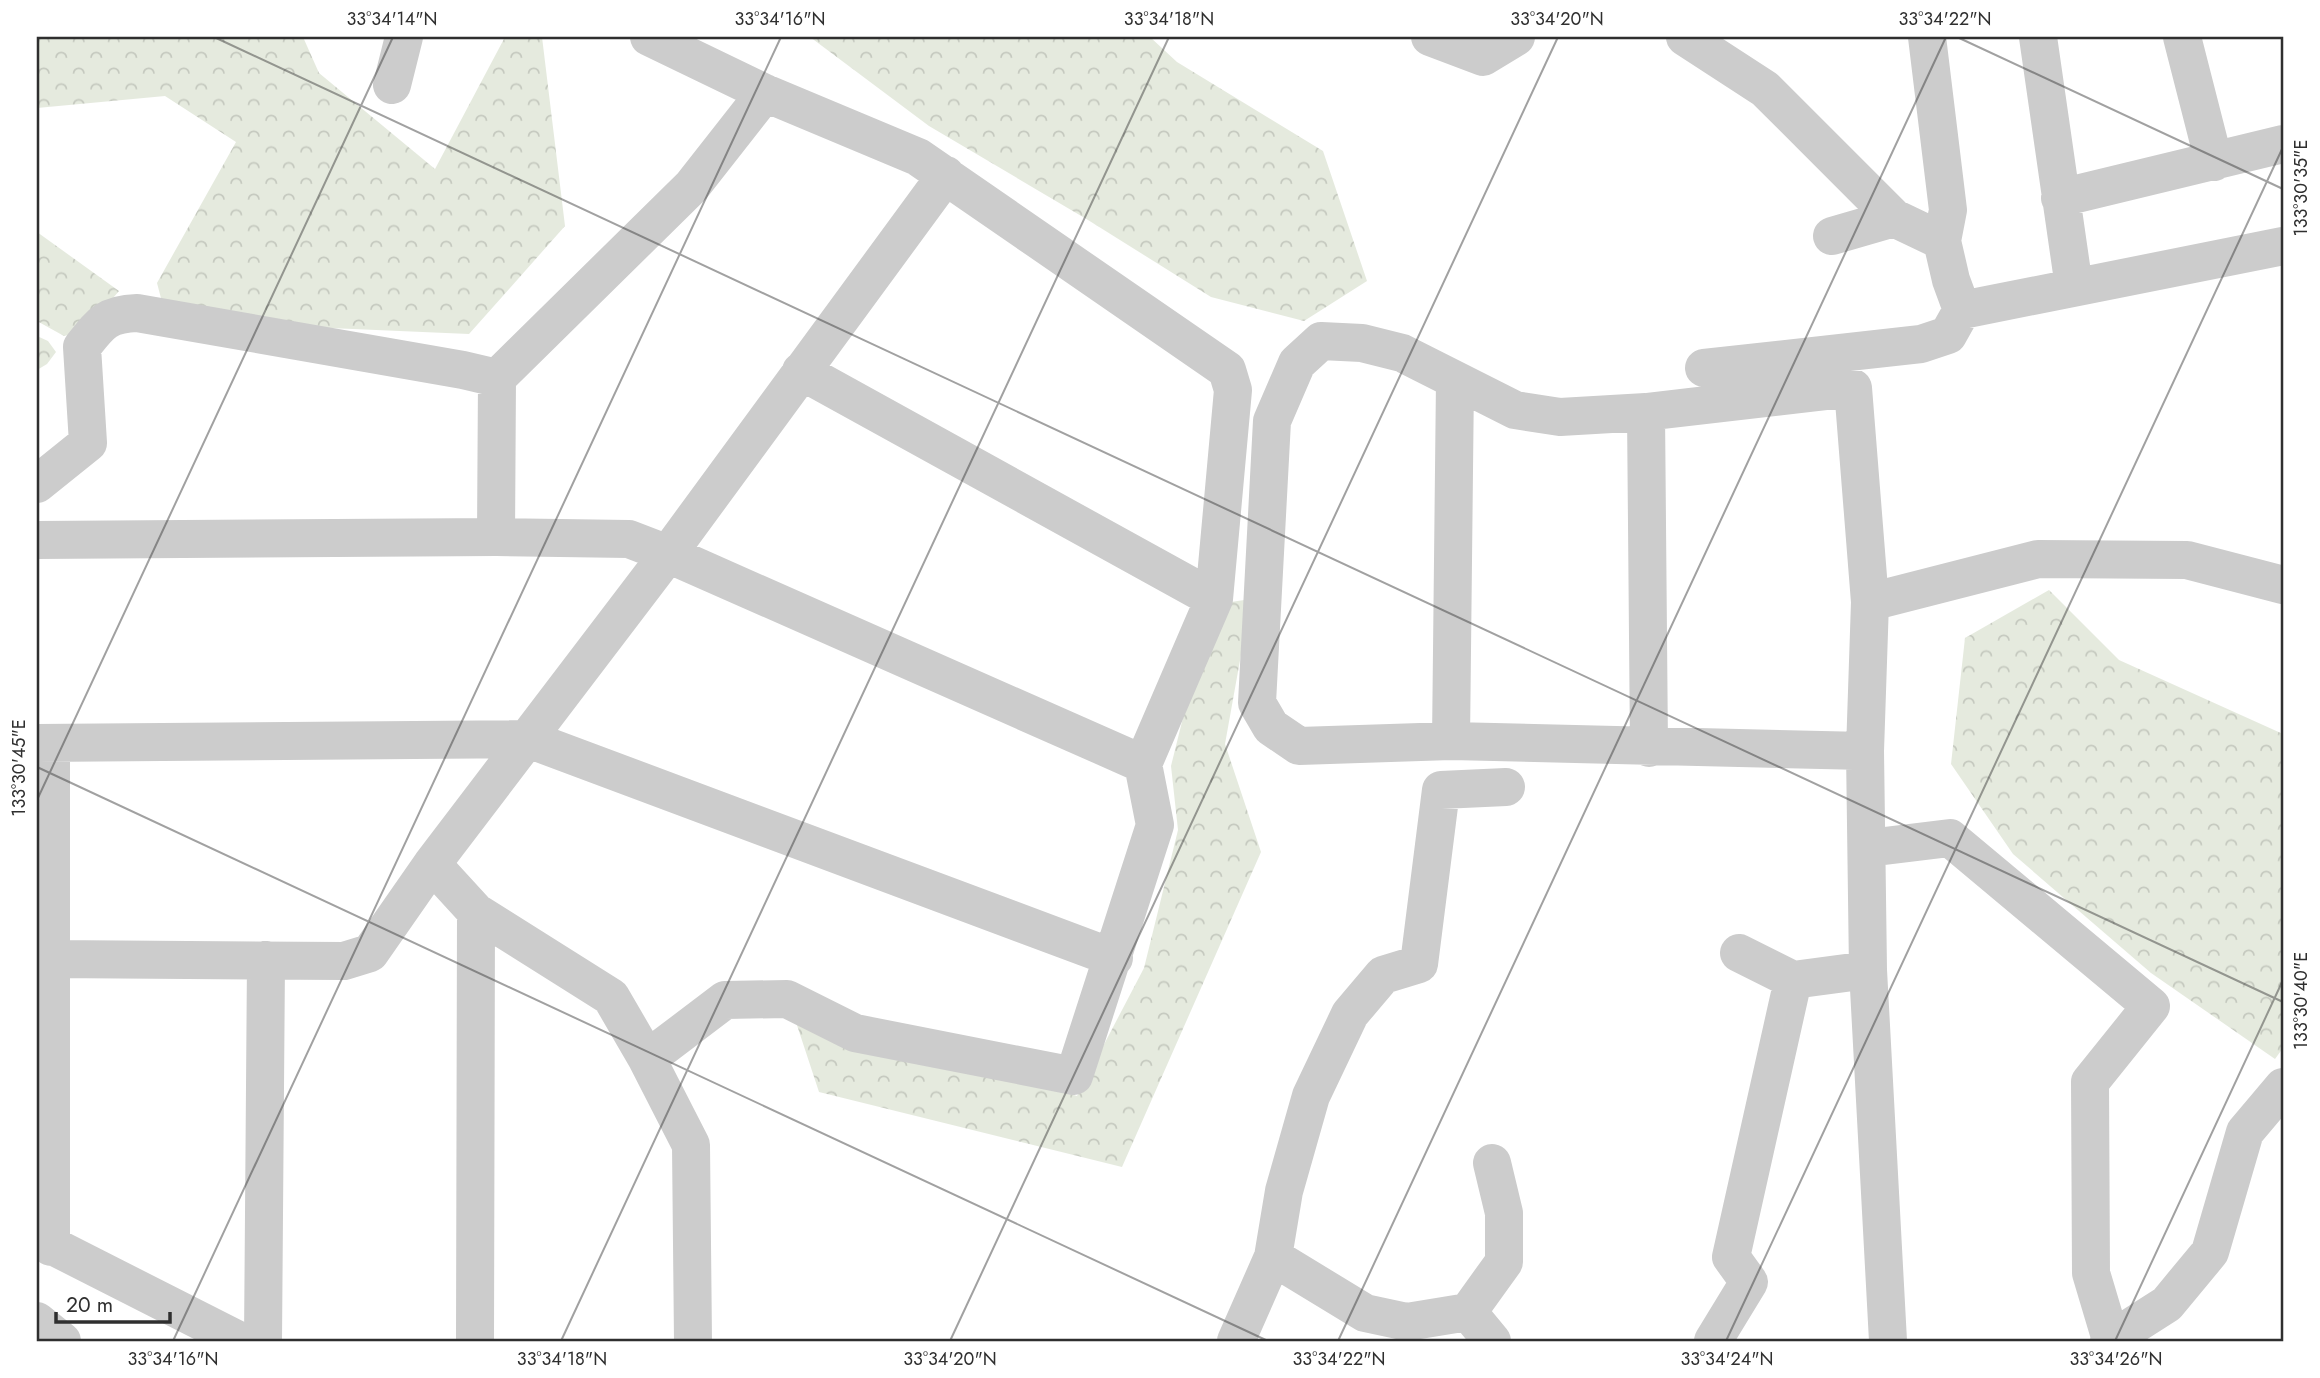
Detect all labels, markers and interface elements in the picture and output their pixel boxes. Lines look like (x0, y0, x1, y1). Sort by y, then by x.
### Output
text: 33°34'14"N (346, 6, 438, 32)
text: 33°34'16"N (735, 6, 825, 32)
text: 33°34'18"N (1124, 6, 1214, 32)
text: 33°34'20"N (1510, 6, 1604, 32)
text: 33°34'22"N (1899, 6, 1991, 32)
text: 133°30'35"E (2288, 140, 2314, 236)
text: 133°30'45"E (6, 719, 32, 817)
text: 133°30'40"E (2288, 952, 2314, 1050)
scale bar (56, 1280, 170, 1324)
text: 20 m (66, 1290, 113, 1320)
text: 33°34'16"N (128, 1346, 218, 1372)
text: 33°34'18"N (517, 1346, 607, 1372)
text: 33°34'20"N (903, 1346, 997, 1372)
text: 33°34'22"N (1293, 1346, 1385, 1372)
text: 33°34'24"N (1680, 1346, 1774, 1372)
text: 33°34'26"N (2069, 1346, 2163, 1372)

